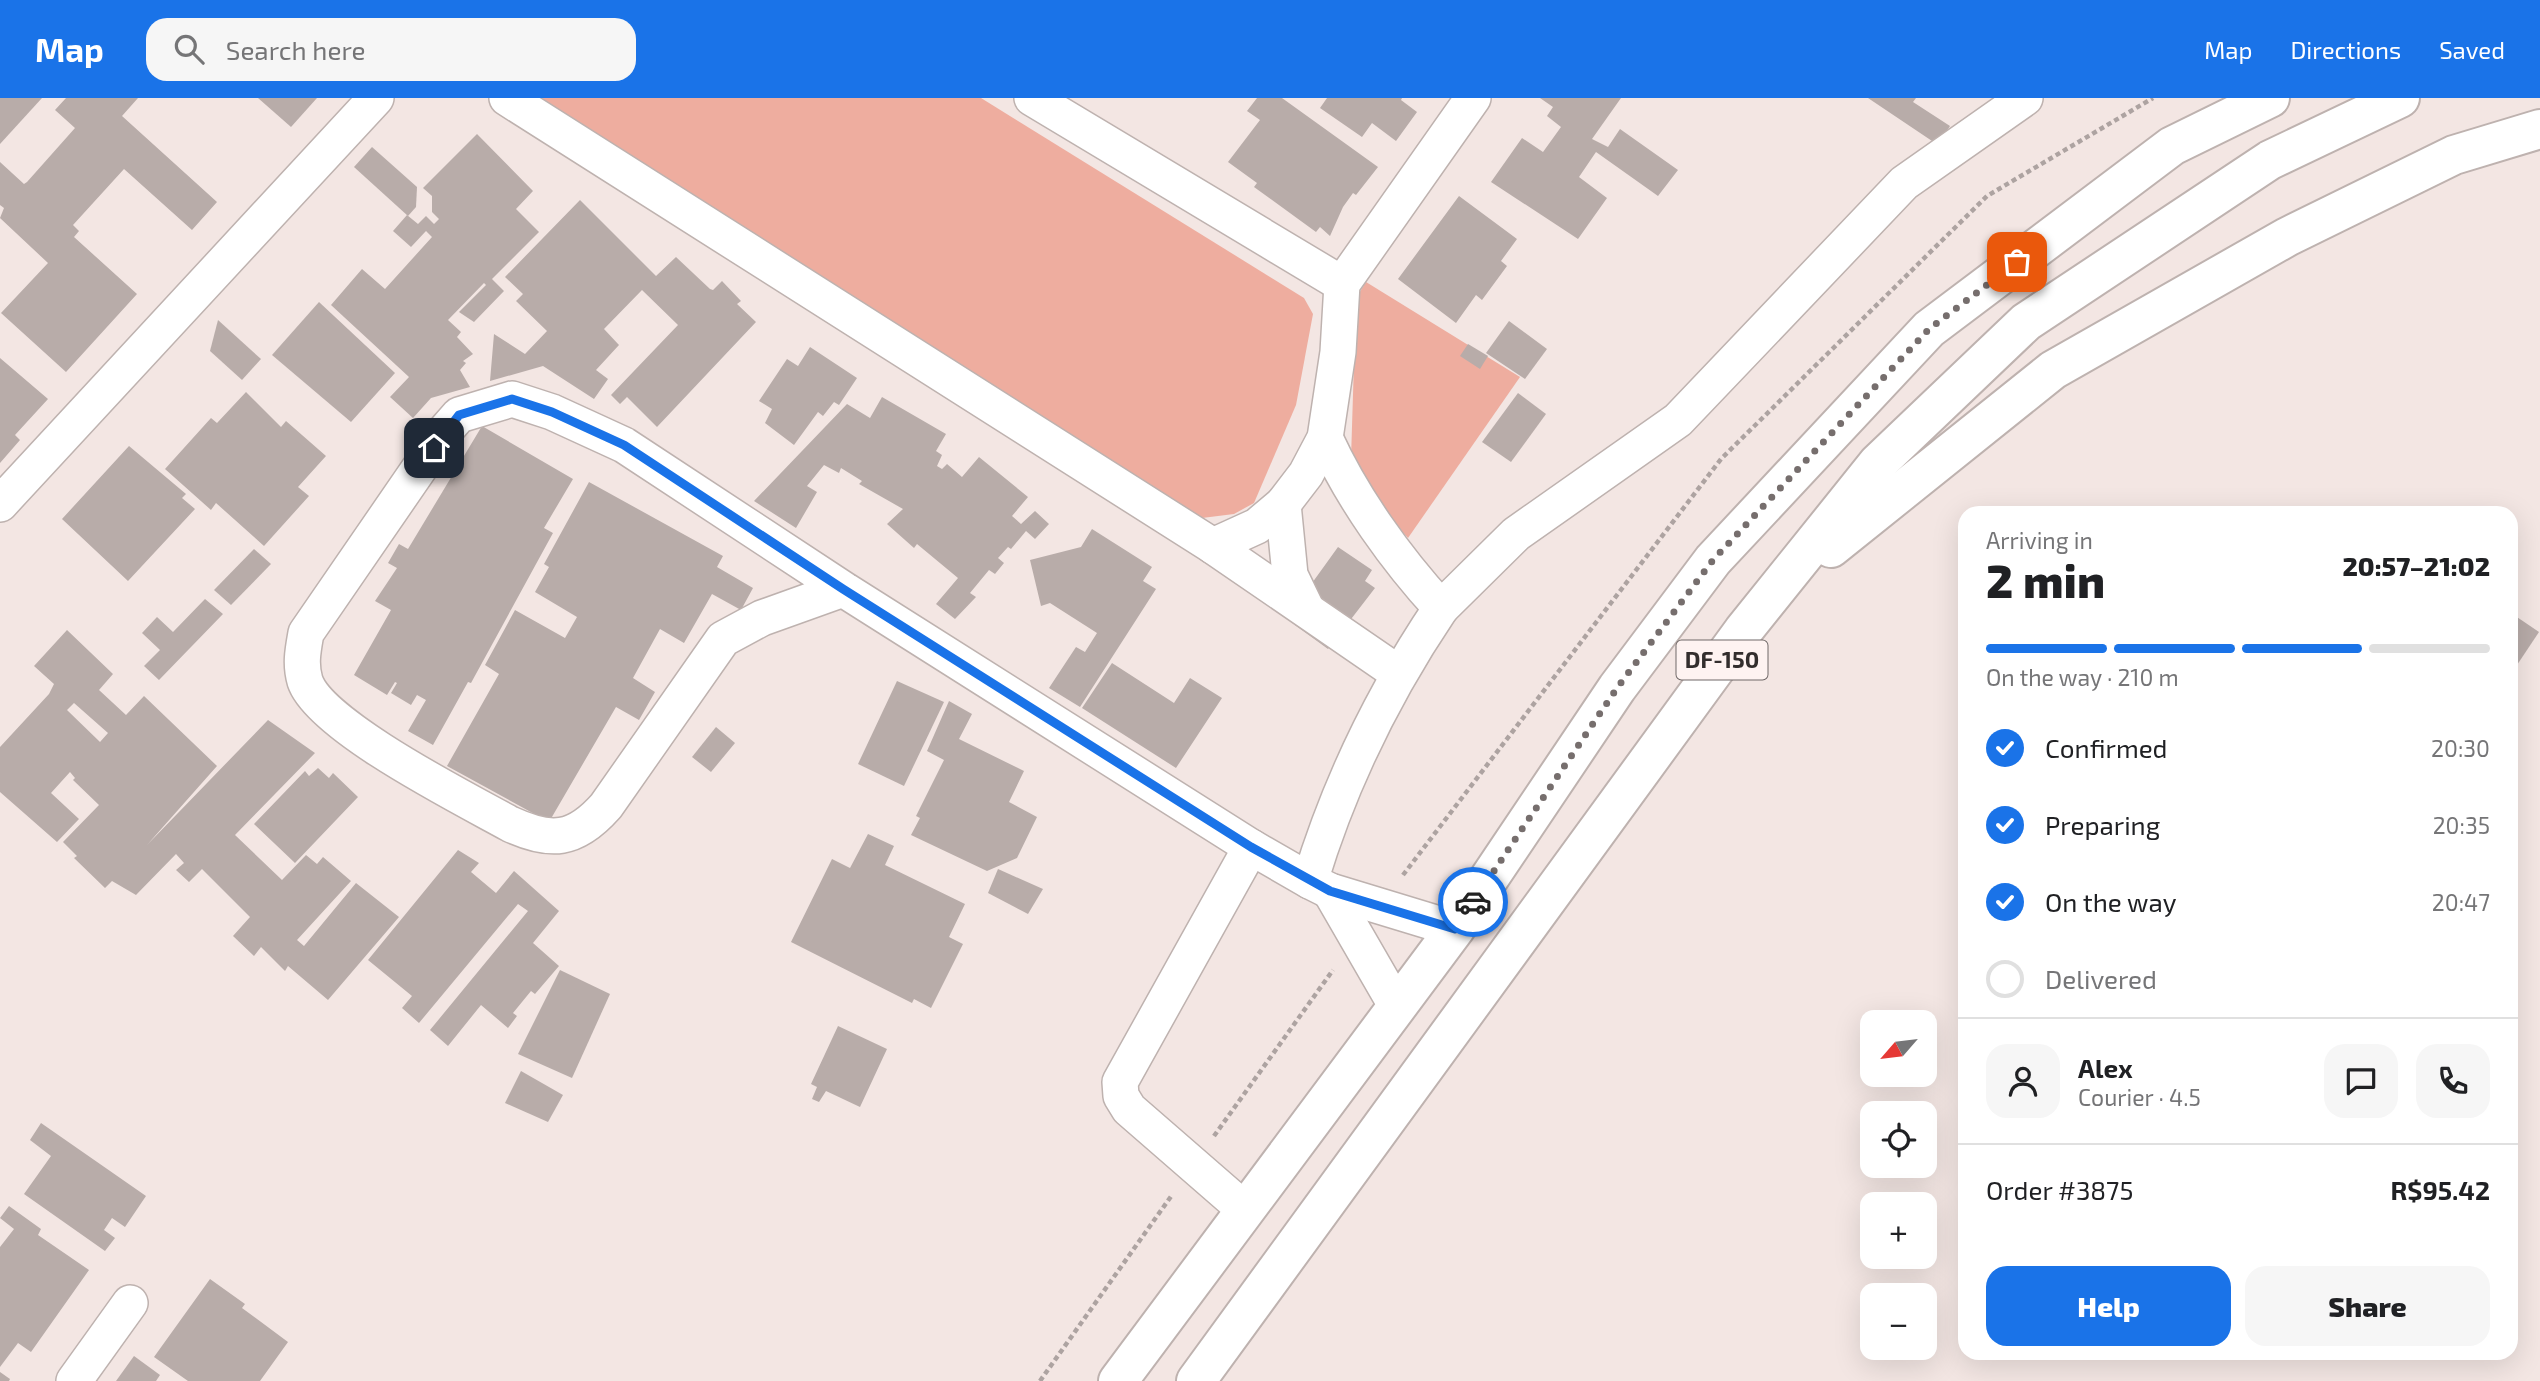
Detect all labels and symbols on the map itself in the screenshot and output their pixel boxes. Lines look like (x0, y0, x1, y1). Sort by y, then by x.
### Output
pin (1987, 232, 2047, 292)
pin (404, 418, 464, 478)
road number: DF-150 (1676, 640, 1768, 680)
courier (1438, 867, 1508, 937)
north arrow (1860, 1010, 1937, 1087)

